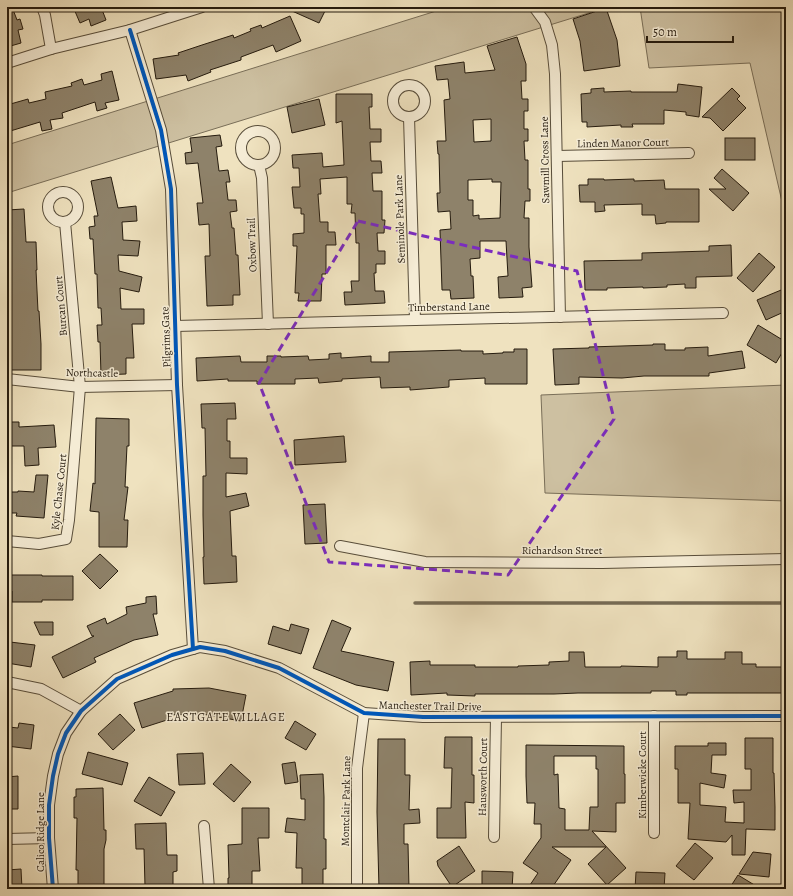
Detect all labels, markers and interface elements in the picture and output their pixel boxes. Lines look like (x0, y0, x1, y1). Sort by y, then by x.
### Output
scale bar (647, 18, 733, 44)
text: 50 m (653, 24, 677, 40)
street label: Sawmill Cross Lane (537, 116, 553, 204)
street label: Linden Manor Court (577, 135, 669, 151)
street label: Seminole Park Lane (391, 174, 409, 264)
street label: Oxbow Trail (244, 217, 260, 272)
street label: Burcan Court (51, 275, 71, 337)
street label: Timberstand Lane (408, 299, 490, 315)
street label: Pilgrims Gate (157, 306, 175, 368)
street label: Northcastle (66, 365, 118, 381)
street label: Kyle Chase Court (48, 453, 71, 531)
street label: Richardson Street (522, 543, 603, 558)
street label: Manchester Trail Drive (378, 698, 482, 714)
district label: EASTGATE VILLAGE (166, 709, 286, 725)
street label: Kimberwicke Court (635, 731, 650, 819)
street label: Hausworth Court (475, 737, 491, 816)
street label: Montclair Park Lane (338, 755, 354, 846)
street label: Calico Ridge Lane (33, 792, 48, 872)

